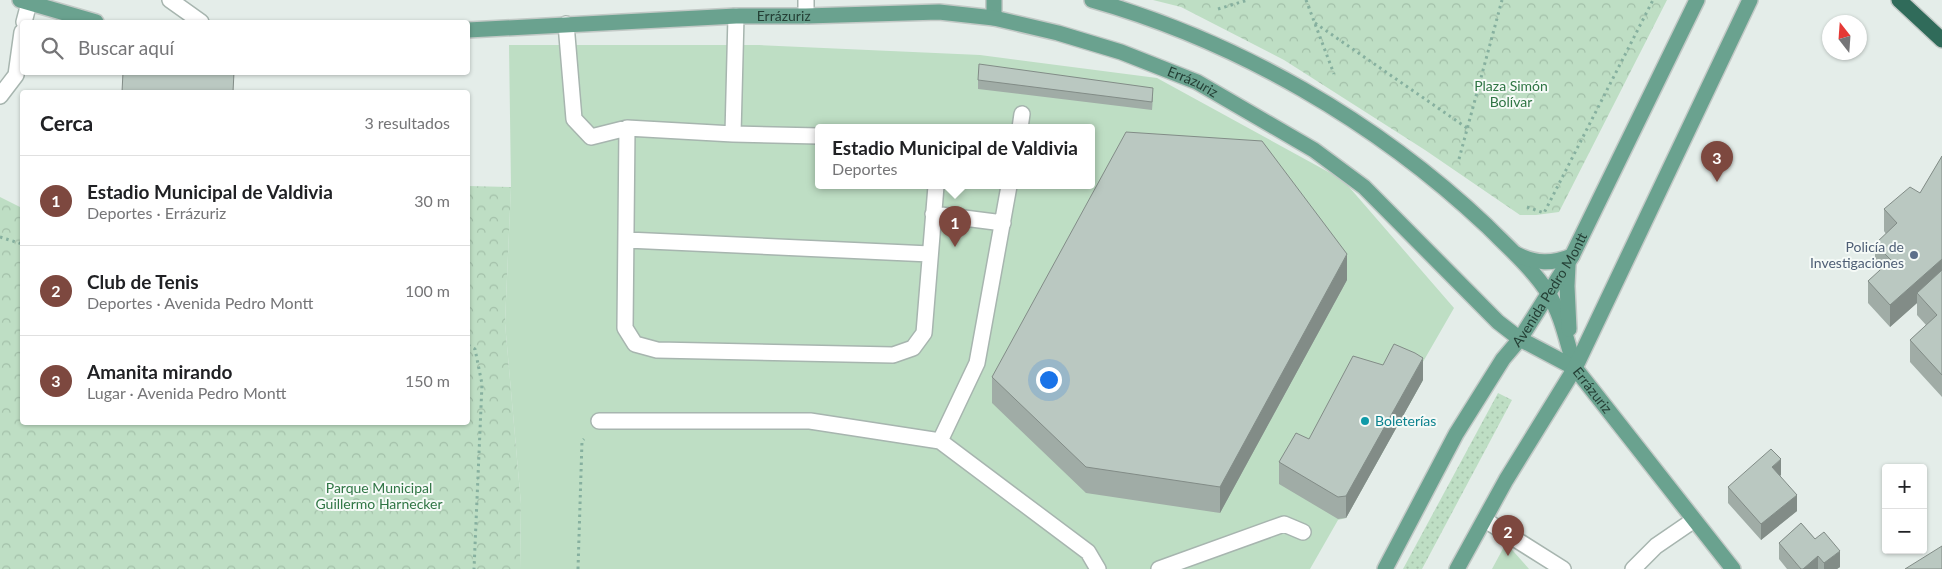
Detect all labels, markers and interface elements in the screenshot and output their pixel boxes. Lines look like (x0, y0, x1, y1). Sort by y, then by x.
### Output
street label: Errázuriz (757, 7, 811, 24)
north arrow (1822, 15, 1867, 60)
search box (20, 20, 470, 75)
icon: search (38, 34, 66, 62)
text: Buscar aquí (78, 36, 174, 59)
street label: Errázuriz (1165, 62, 1221, 100)
park label: Plaza Simón Bolívar (1474, 77, 1548, 110)
text: Cerca (40, 110, 93, 135)
text: 3 resultados (364, 113, 450, 132)
popup (815, 124, 1095, 189)
text: Estadio Municipal de Valdivia (832, 136, 1078, 159)
pin: 3 (1701, 141, 1733, 182)
text: Deportes (832, 159, 898, 178)
text: Estadio Municipal de Valdivia (87, 180, 333, 203)
text: 1 (51, 191, 61, 210)
text: 30 m (414, 191, 450, 210)
text: Deportes · Errázuriz (87, 203, 226, 222)
pin: 1 (939, 206, 971, 247)
street label: Avenida Pedro Montt (1508, 229, 1590, 350)
place label: Policía de Investigaciones (1810, 238, 1904, 271)
marker: Policía de Investigaciones (1908, 249, 1920, 261)
text: Club de Tenis (87, 270, 199, 293)
text: 2 (51, 281, 61, 300)
text: 100 m (405, 281, 450, 300)
text: Deportes · Avenida Pedro Montt (87, 293, 313, 312)
text: Amanita mirando (87, 360, 232, 383)
street label: Errázuriz (1570, 363, 1616, 416)
your location (1036, 367, 1062, 393)
text: 3 (51, 371, 61, 390)
text: 150 m (405, 371, 450, 390)
text: Lugar · Avenida Pedro Montt (87, 383, 286, 402)
place label: Boleterías (1375, 412, 1436, 429)
marker: Boleterías (1359, 415, 1371, 427)
map controls (1882, 464, 1927, 554)
button: + (1882, 464, 1927, 509)
park label: Parque Municipal Guillermo Harnecker (315, 479, 443, 512)
button: − (1882, 509, 1927, 554)
pin: 2 (1492, 515, 1524, 556)

